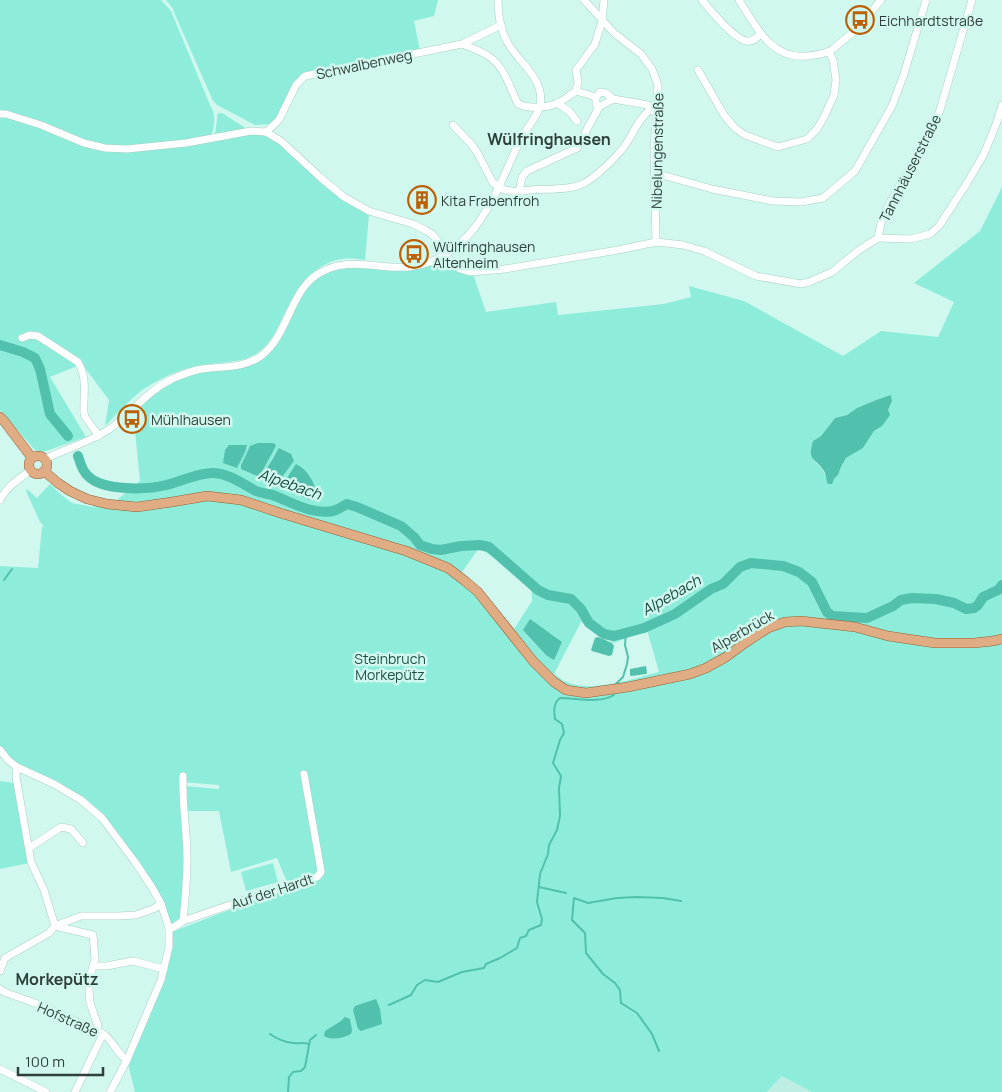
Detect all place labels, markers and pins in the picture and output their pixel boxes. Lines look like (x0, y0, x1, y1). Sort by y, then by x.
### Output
bus stop icon: Eichhardtstraße (845, 5, 875, 35)
place label: Eichhardtstraße (879, 11, 983, 30)
building icon: Kita Frabenfroh (407, 185, 437, 215)
place label: Kita Frabenfroh (441, 191, 539, 210)
place label: Wülfringhausen Altenheim (433, 237, 535, 272)
bus stop icon: Wülfringhausen Altenheim (399, 239, 429, 269)
bus stop icon: Mühlhausen (117, 404, 147, 434)
place label: Mühlhausen (151, 410, 231, 429)

